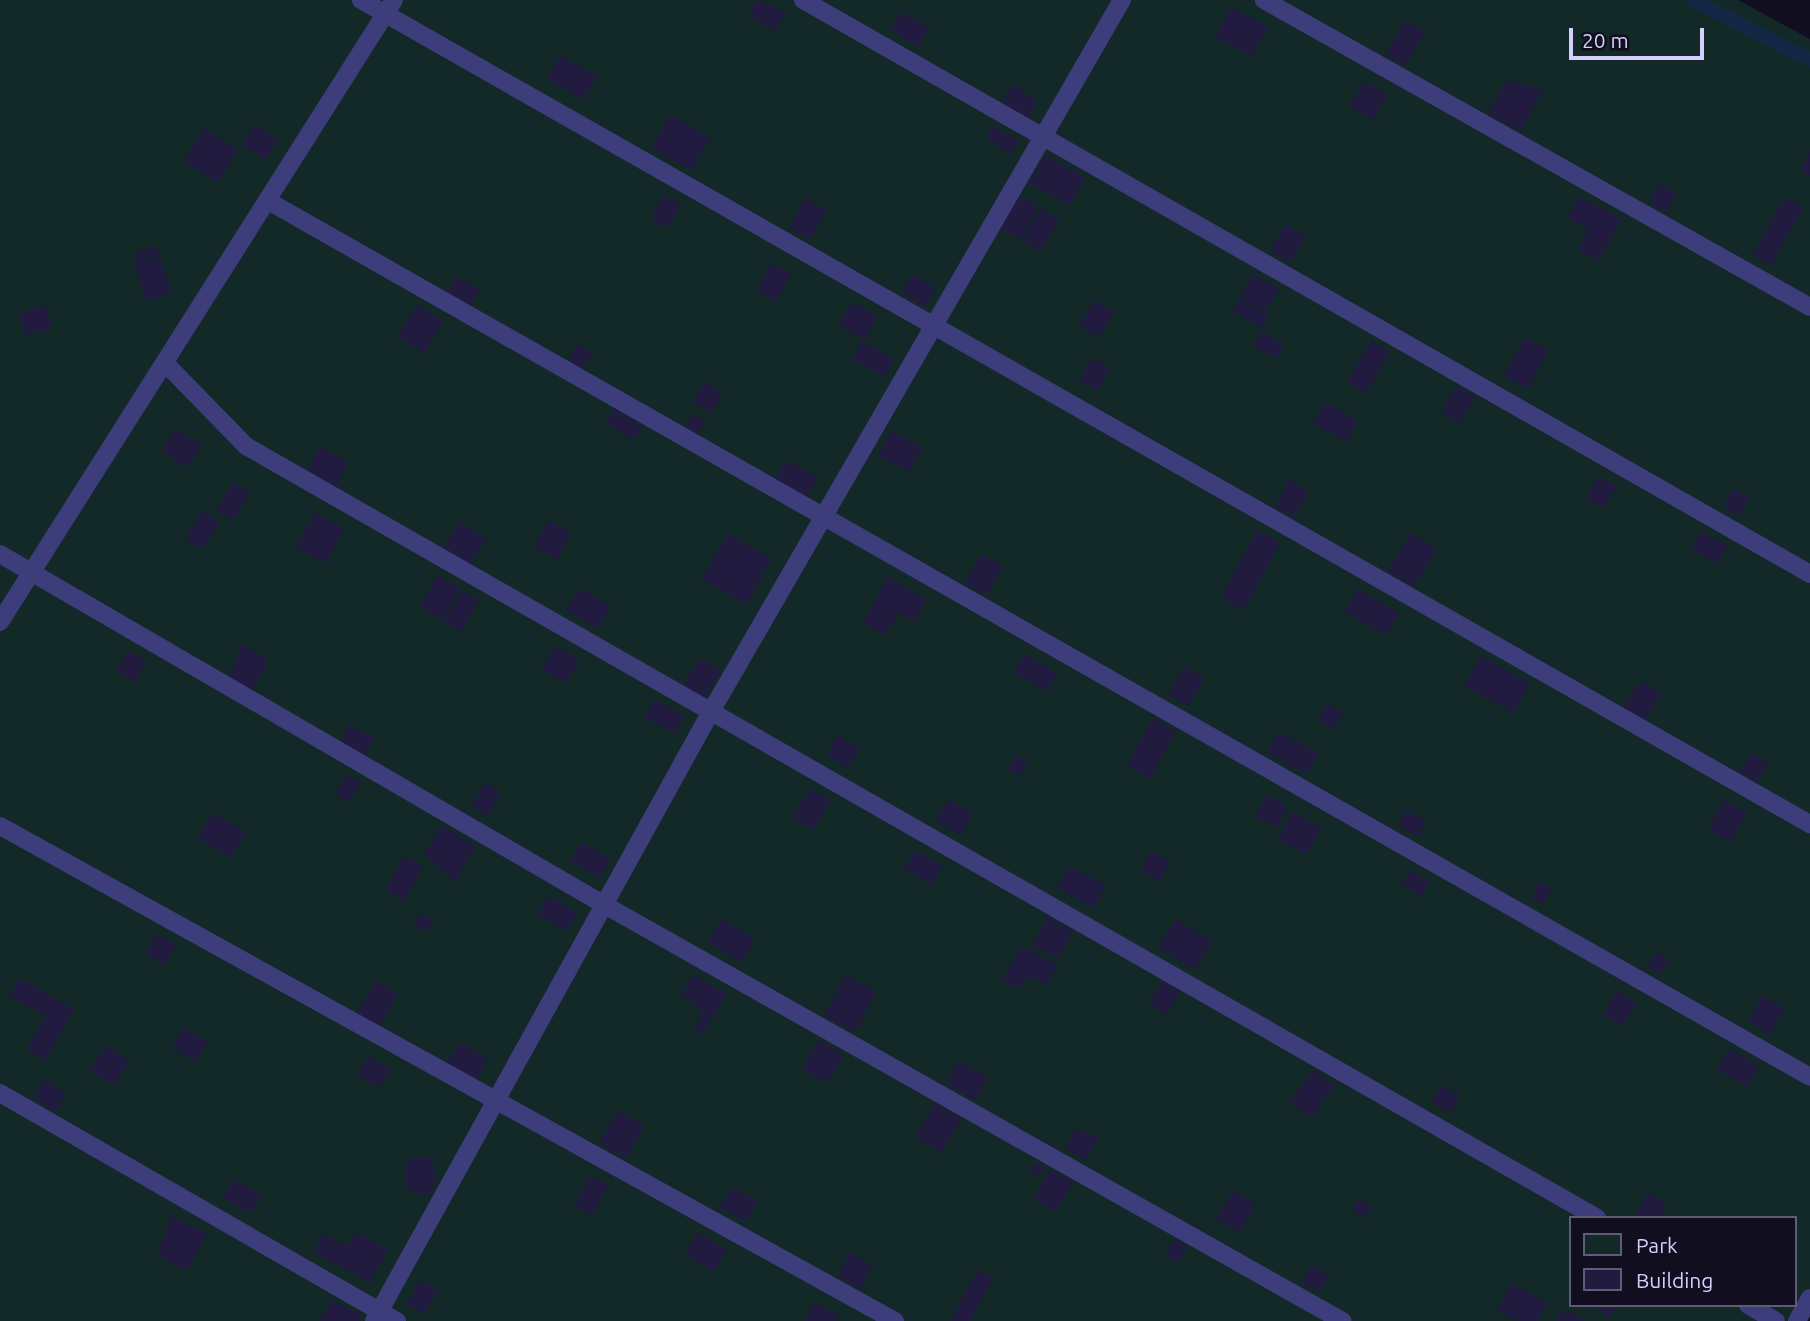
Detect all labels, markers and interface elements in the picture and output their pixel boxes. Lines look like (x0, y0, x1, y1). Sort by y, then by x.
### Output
scale bar (1572, 14, 1707, 58)
text: 20 m (1582, 28, 1629, 52)
legend (1568, 1216, 1796, 1307)
text: Park (1636, 1233, 1678, 1257)
text: Building (1636, 1268, 1713, 1292)

